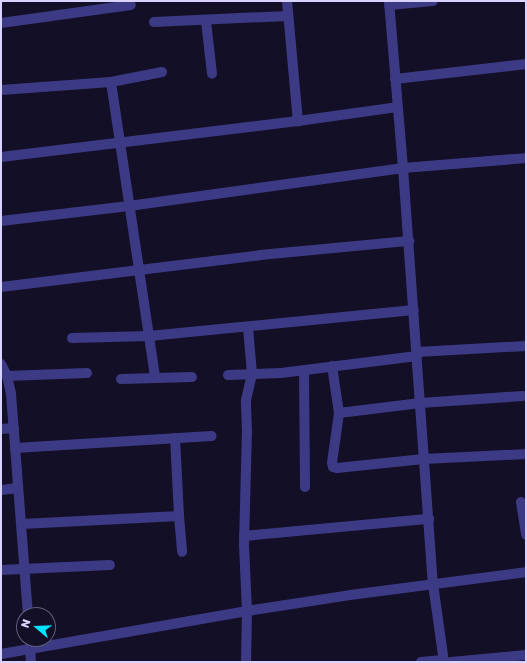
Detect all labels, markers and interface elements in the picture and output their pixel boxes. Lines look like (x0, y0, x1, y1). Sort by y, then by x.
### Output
north arrow (16, 607, 56, 647)
text: N (18, 617, 33, 629)

